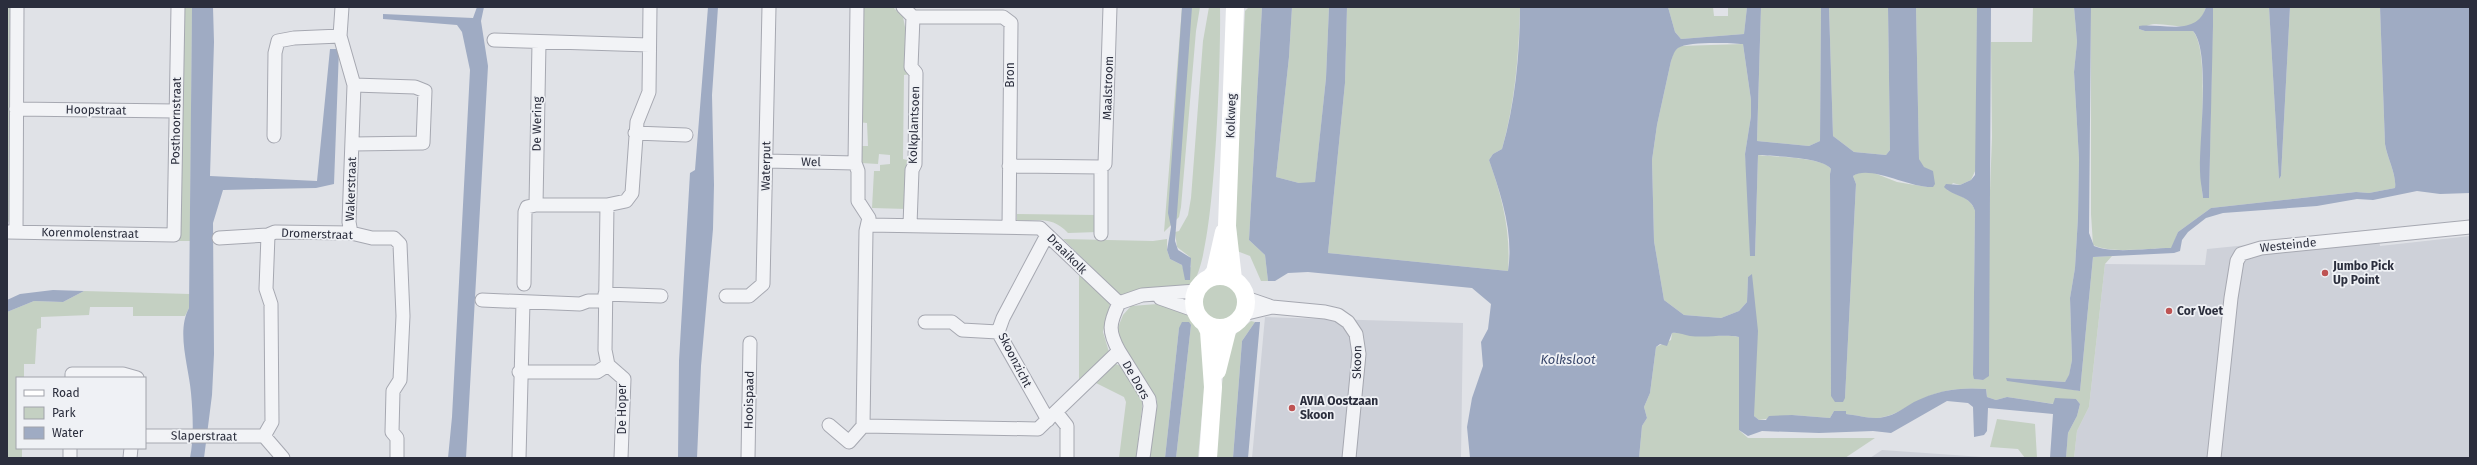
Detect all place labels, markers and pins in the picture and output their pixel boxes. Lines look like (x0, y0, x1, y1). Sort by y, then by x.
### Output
place label: Jumbo Pick Up Point (2332, 259, 2394, 287)
marker: Jumbo Pick Up Point (2320, 268, 2330, 278)
place label: Cor Voet (2177, 304, 2223, 318)
marker: Cor Voet (2164, 306, 2174, 316)
place label: AVIA Oostzaan Skoon (1299, 394, 1378, 422)
marker: AVIA Oostzaan Skoon (1287, 403, 1297, 413)

